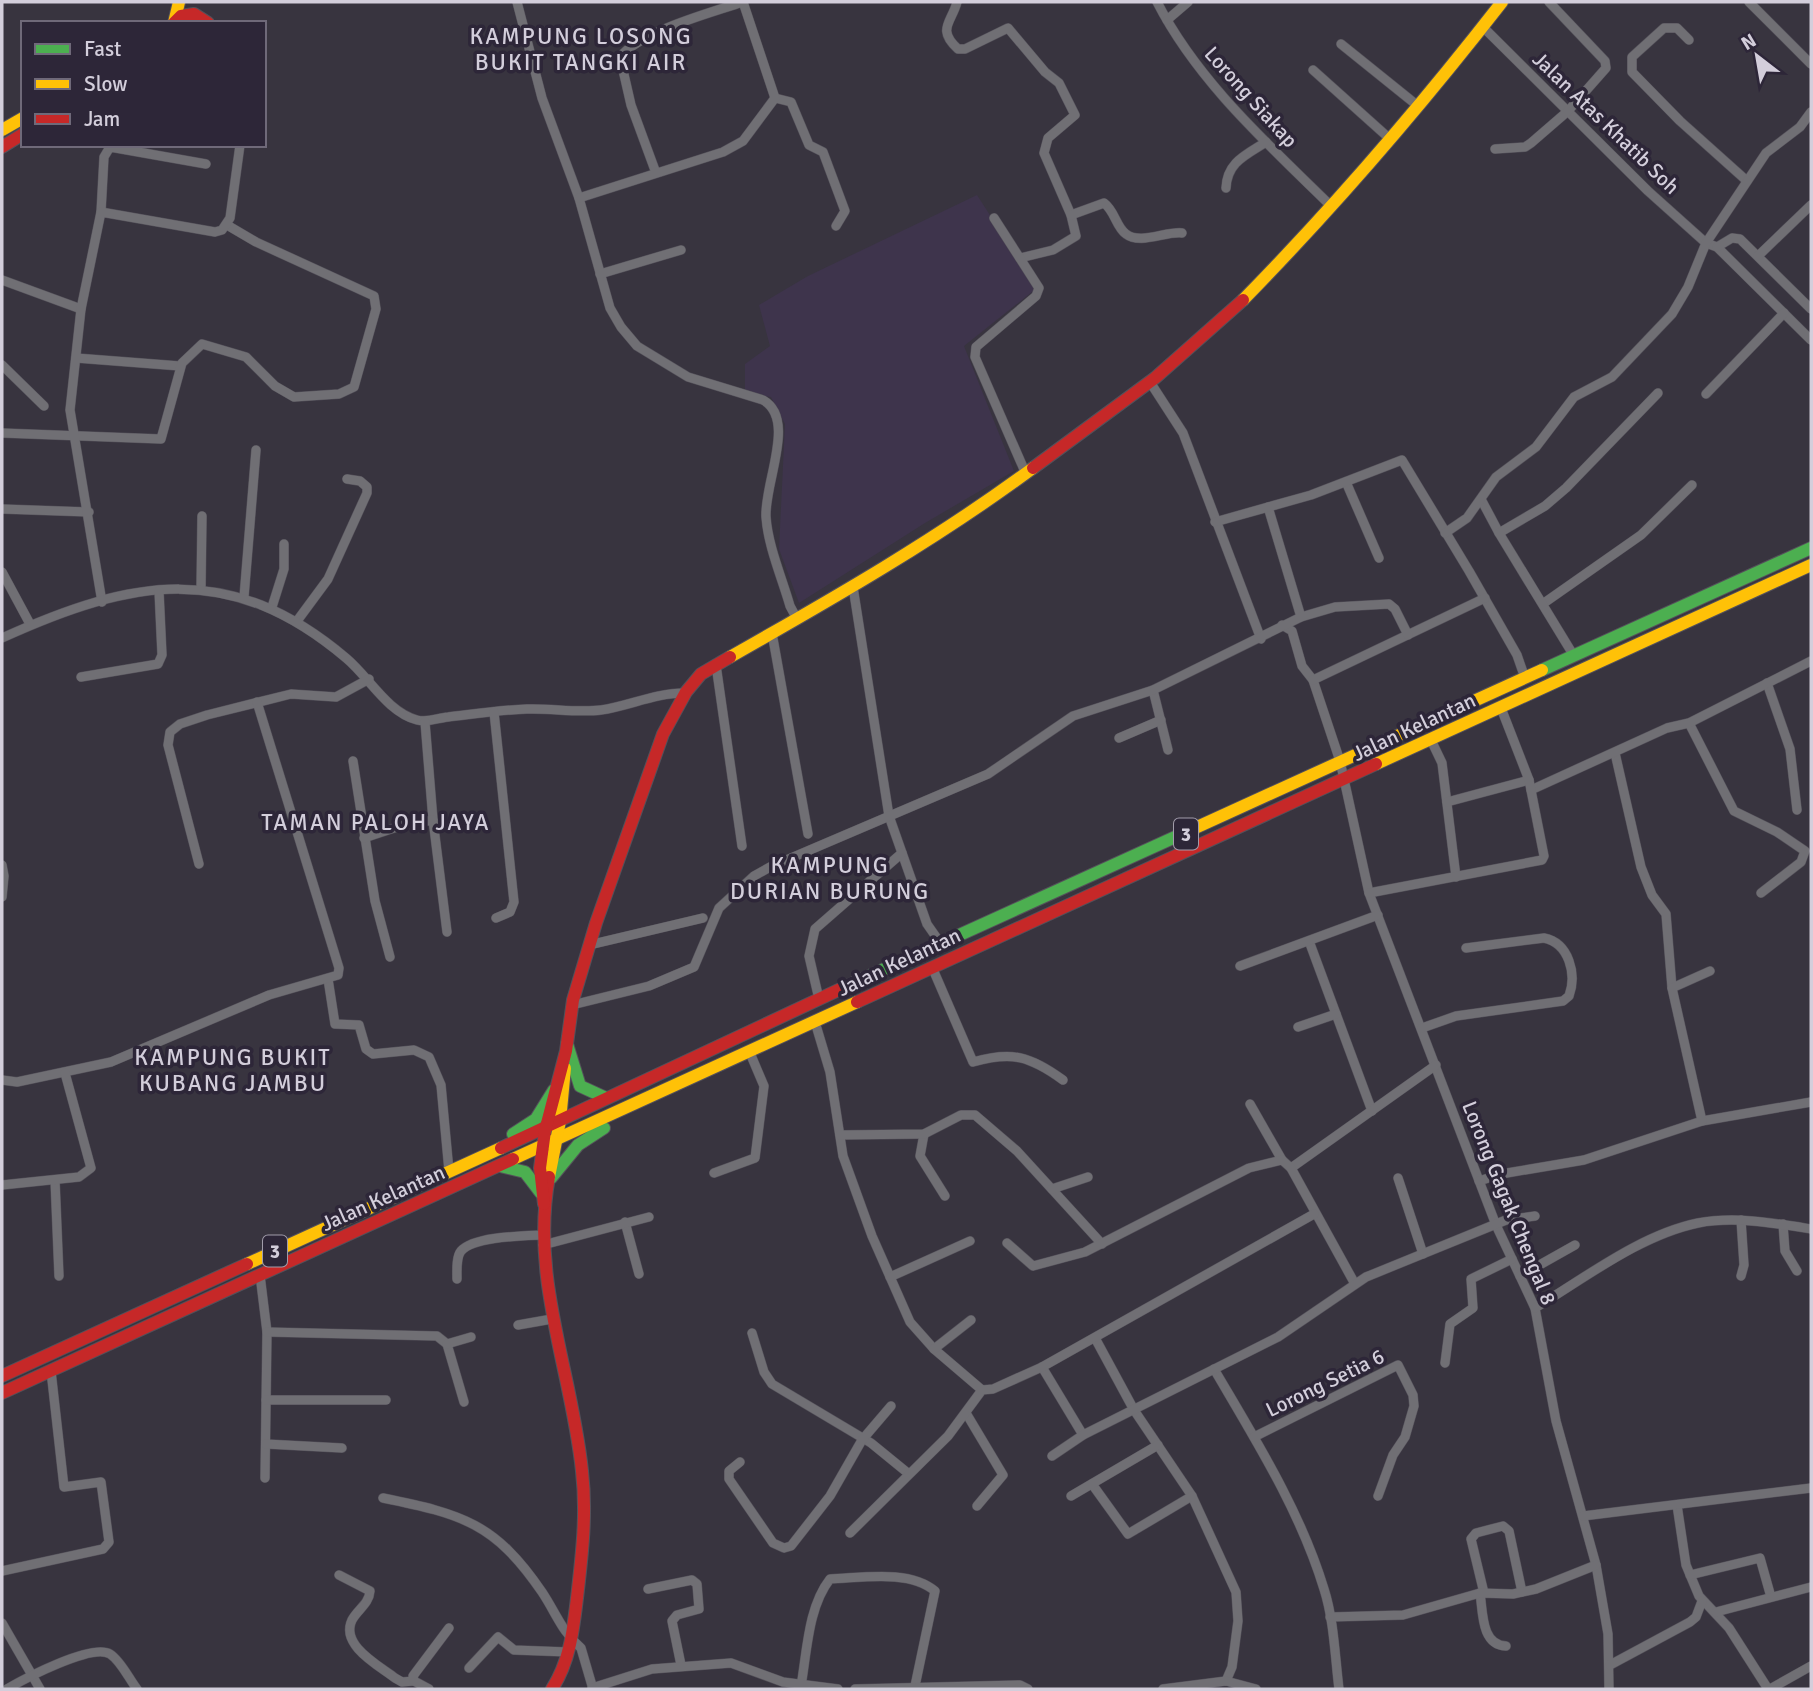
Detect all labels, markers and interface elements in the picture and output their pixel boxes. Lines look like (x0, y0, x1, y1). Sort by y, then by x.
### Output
legend (21, 21, 266, 147)
north arrow (1722, 21, 1792, 91)
district label: KAMPUNG LOSONG BUKIT TANGKI AIR (469, 22, 693, 77)
text: N (1737, 29, 1761, 56)
text: Fast (84, 36, 121, 62)
street label: Lorong Siakap (1199, 41, 1303, 153)
street label: Jalan Atas Khatib Soh (1527, 46, 1685, 200)
text: Slow (84, 71, 128, 97)
text: Jam (84, 106, 120, 132)
street label: Jalan Kelantan (1348, 687, 1480, 767)
district label: TAMAN PALOH JAYA (261, 808, 491, 837)
road number: 3 (1174, 818, 1198, 849)
district label: KAMPUNG DURIAN BURUNG (730, 851, 930, 906)
street label: Jalan Kelantan (833, 922, 965, 1002)
district label: KAMPUNG BUKIT KUBANG JAMBU (134, 1043, 332, 1098)
street label: Lorong Gagak Chengal 8 (1456, 1097, 1562, 1309)
street label: Jalan Kelantan (317, 1159, 449, 1237)
road number: 3 (263, 1236, 287, 1266)
street label: Lorong Setia 6 (1261, 1343, 1389, 1423)

